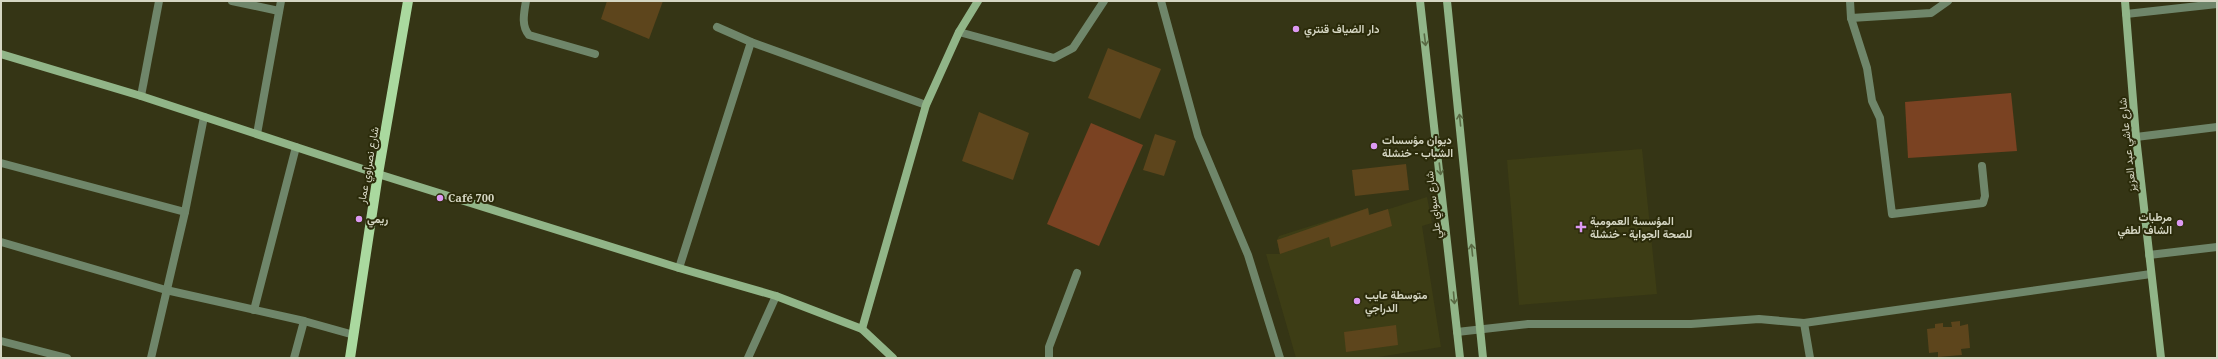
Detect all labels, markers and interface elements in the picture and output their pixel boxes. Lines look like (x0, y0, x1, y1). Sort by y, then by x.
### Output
place label: دار الضياف قنتري (1304, 21, 1380, 38)
marker: دار الضياف قنتري (1291, 24, 1301, 34)
one-way arrow (1421, 33, 1429, 46)
street label: شارع عاشي عبد العزيز (2114, 96, 2142, 194)
one-way arrow (1456, 114, 1464, 127)
street label: شارع نصراوي عمار (353, 125, 385, 206)
place label: ديوان مؤسسات الشباب - خنشلة (1382, 132, 1453, 160)
marker: ديوان مؤسسات الشباب - خنشلة (1369, 141, 1379, 151)
one-way arrow (1436, 162, 1444, 175)
street label: شارع سواي علي (1421, 170, 1447, 240)
place label: Café 700 (448, 190, 494, 205)
marker: Café 700 (435, 193, 445, 203)
place label: مرطبات الشاف لطفي (2117, 209, 2172, 239)
place label: ريمي (367, 211, 388, 228)
place label: المؤسسة العمومية للصحة الجواية - خنشلة (1590, 213, 1692, 241)
marker: ريمي (354, 214, 364, 224)
marker: مرطبات الشاف لطفي (2175, 218, 2185, 228)
marker: المؤسسة العمومية للصحة الجواية - خنشلة (1575, 221, 1587, 233)
one-way arrow (1468, 243, 1476, 256)
place label: متوسطة عايب الدراجي (1365, 287, 1428, 317)
one-way arrow (1450, 291, 1458, 304)
marker: متوسطة عايب الدراجي (1352, 296, 1362, 306)

